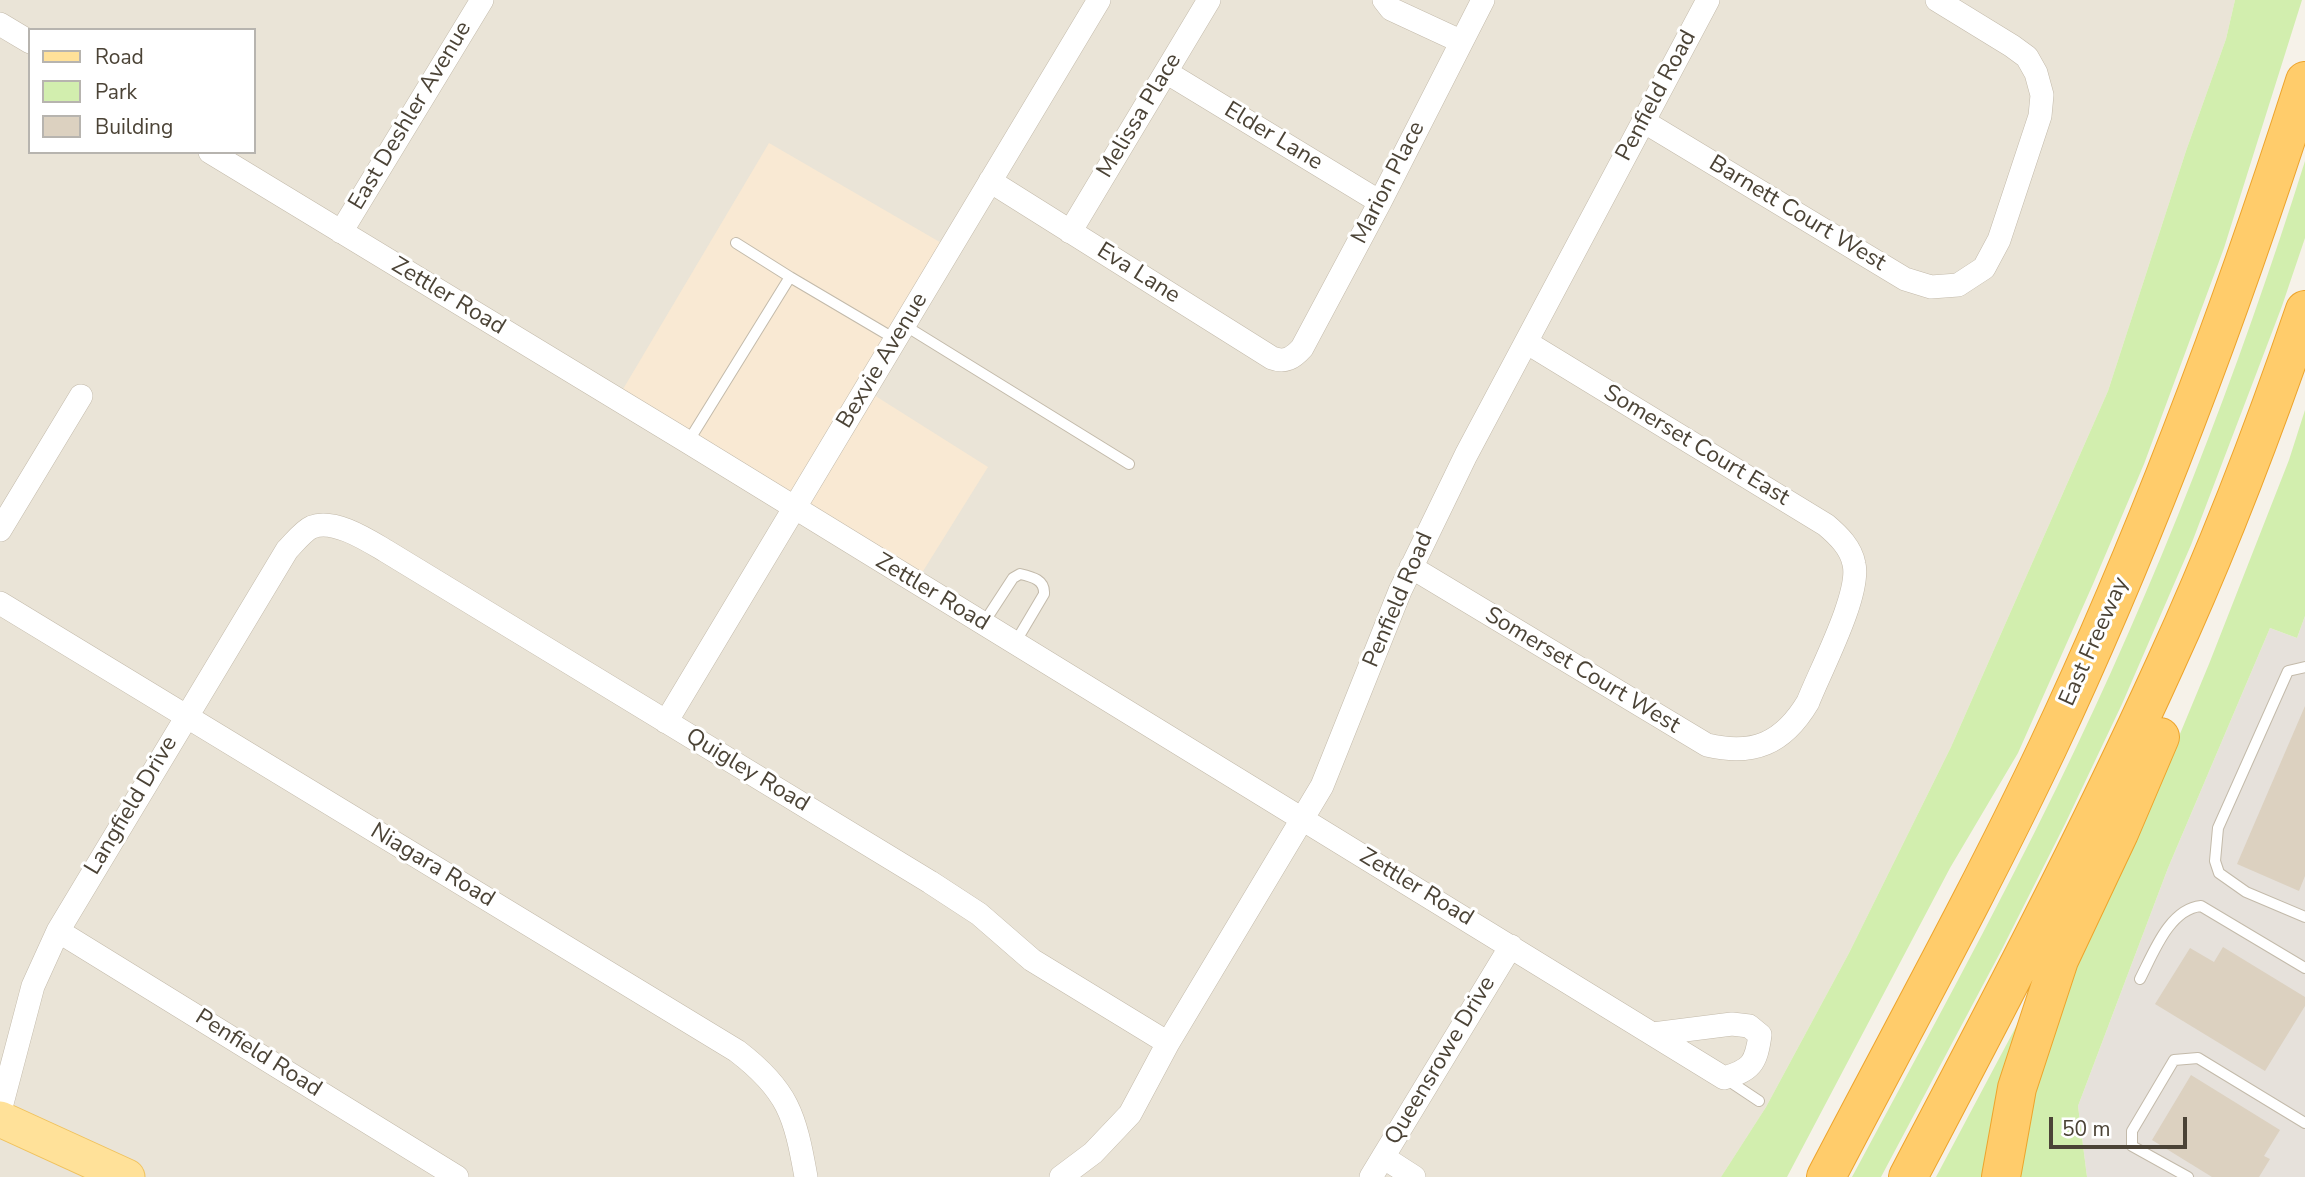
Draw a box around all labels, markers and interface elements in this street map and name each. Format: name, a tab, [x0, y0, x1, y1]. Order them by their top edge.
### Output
street label: East Deshler Avenue	[344, 17, 478, 215]
street label: Penfield Road	[1611, 26, 1703, 166]
legend	[28, 28, 256, 154]
text: Road	[95, 43, 144, 71]
street label: Melissa Place	[1092, 49, 1188, 183]
text: Park	[95, 78, 137, 106]
street label: Elder Lane	[1219, 97, 1327, 177]
text: Building	[95, 113, 173, 141]
street label: Marion Place	[1346, 117, 1432, 249]
street label: Barnett Court West	[1704, 150, 1890, 278]
street label: Eva Lane	[1091, 238, 1185, 310]
street label: Zettler Road	[386, 252, 510, 342]
street label: Bexvie Avenue	[832, 288, 934, 434]
street label: Somerset Court East	[1598, 380, 1794, 512]
street label: Penfield Road	[1358, 528, 1440, 672]
street label: Zettler Road	[870, 548, 994, 638]
street label: East Freeway	[2054, 573, 2136, 711]
street label: Somerset Court West	[1479, 602, 1685, 740]
street label: Quigley Road	[680, 723, 814, 819]
street label: Langfield Drive	[80, 732, 184, 880]
street label: Niagara Road	[365, 818, 499, 914]
street label: Zettler Road	[1354, 843, 1478, 933]
street label: Queensrowe Drive	[1380, 972, 1502, 1150]
street label: Penfield Road	[190, 1004, 326, 1104]
scale bar	[2053, 1104, 2191, 1148]
text: 50 m	[2062, 1115, 2111, 1143]

